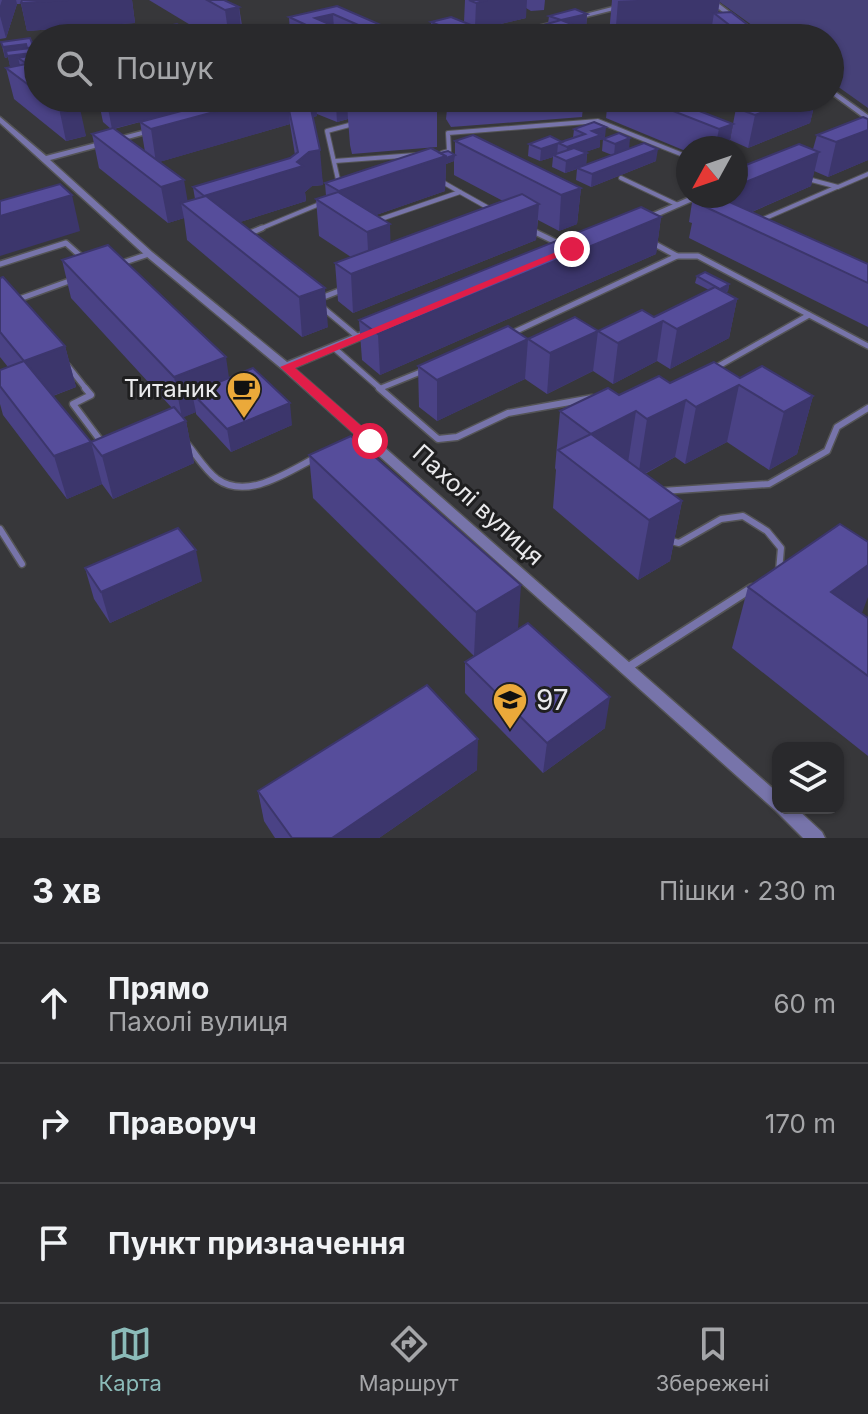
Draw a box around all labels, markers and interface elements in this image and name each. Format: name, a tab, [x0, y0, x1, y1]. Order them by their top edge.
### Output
search box	[24, 24, 844, 112]
icon: search	[52, 46, 96, 90]
text: Пошук	[116, 50, 214, 86]
north arrow	[676, 136, 748, 208]
route end	[554, 231, 590, 267]
cafe icon: Титаник	[225, 370, 263, 420]
place label: Титаник	[124, 374, 218, 403]
route start	[352, 423, 388, 459]
street label: Пахолі вулиця	[407, 438, 550, 571]
school or university icon: 97	[491, 681, 529, 731]
place label: 97	[536, 683, 569, 717]
map controls	[772, 742, 844, 814]
button: layers	[772, 742, 844, 814]
text: 3 хв	[32, 870, 101, 911]
text: Пішки · 230 m	[659, 875, 836, 906]
text: Прямо	[108, 970, 209, 1006]
icon: ahead	[32, 981, 76, 1025]
text: 60 m	[773, 988, 836, 1019]
text: Пахолі вулиця	[108, 1006, 288, 1037]
icon: right	[32, 1101, 76, 1145]
text: Праворуч	[108, 1105, 257, 1141]
text: 170 m	[765, 1108, 836, 1139]
icon: arrive	[32, 1221, 76, 1265]
text: Пункт призначення	[108, 1225, 406, 1261]
tab: Карта	[99, 1322, 162, 1396]
tab: Маршрут	[359, 1322, 459, 1396]
tab: Збережені	[656, 1322, 769, 1396]

